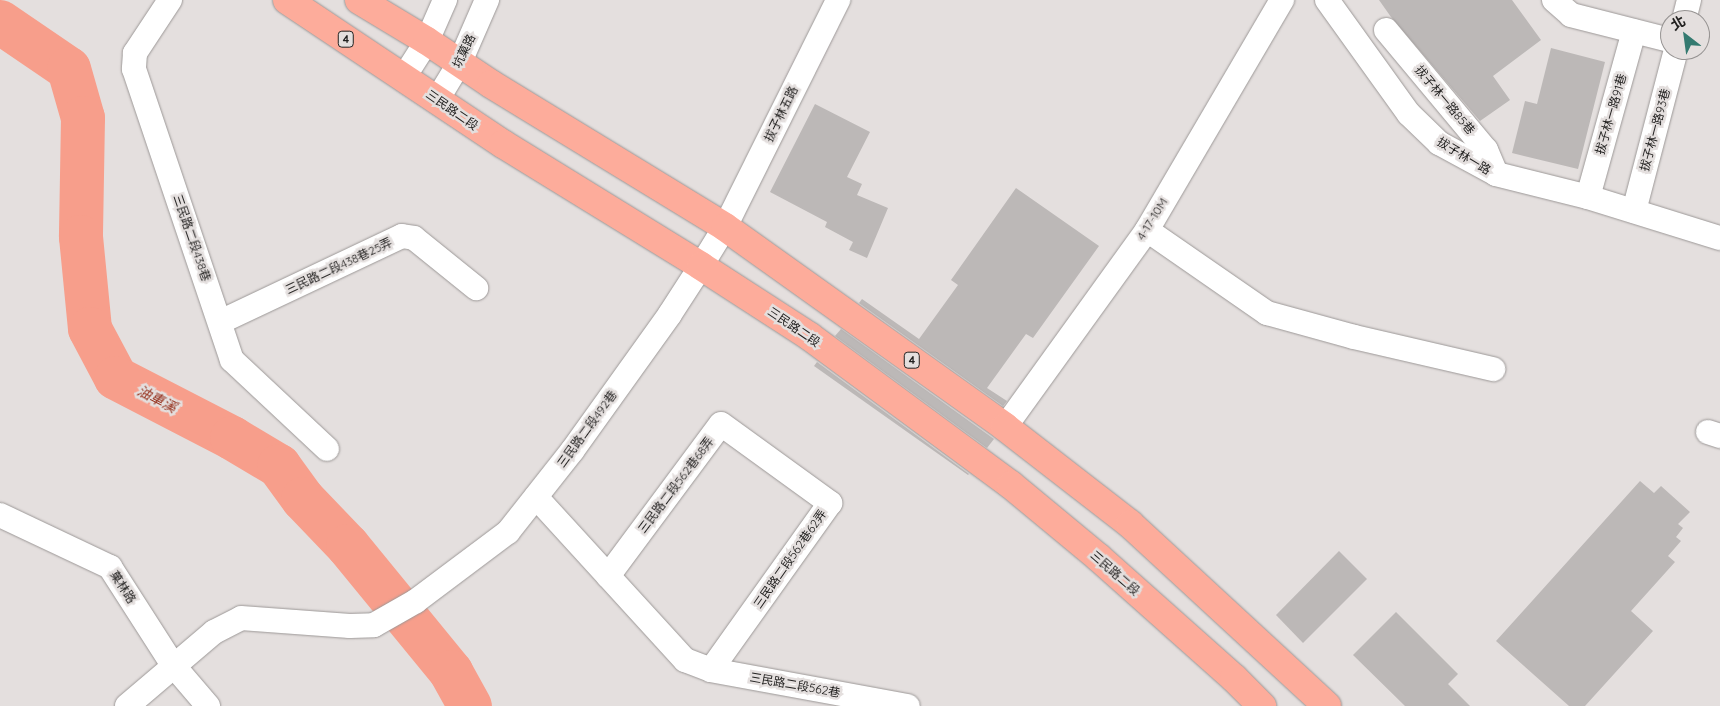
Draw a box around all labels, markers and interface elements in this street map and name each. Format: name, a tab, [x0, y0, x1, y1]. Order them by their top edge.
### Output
north arrow	[1660, 10, 1710, 60]
text: 北	[1667, 12, 1689, 34]
road number: 4	[337, 30, 355, 48]
street label: 坑菓路	[450, 32, 478, 70]
street label: 拔子林一路85巷	[1412, 63, 1478, 137]
street label: 拔子林一路91巷	[1593, 72, 1629, 156]
street label: 拔子林五路	[761, 84, 801, 144]
street label: 三民路二段	[423, 87, 481, 133]
street label: 拔子林一路93巷	[1637, 87, 1673, 173]
street label: 拔子林一路	[1435, 134, 1493, 178]
street label: 三民路二段438巷	[170, 193, 214, 283]
street label: 4-17-10M	[1134, 195, 1170, 243]
street label: 三民路二段438巷25弄	[283, 235, 395, 297]
street label: 三民路二段	[765, 304, 823, 350]
road number: 4	[903, 352, 921, 368]
water label: 油車溪	[134, 382, 180, 416]
street label: 三民路二段492巷	[554, 388, 620, 470]
street label: 三民路二段562巷68弄	[635, 434, 717, 536]
street label: 三民路二段562巷62弄	[751, 507, 829, 611]
street label: 三民路二段	[1088, 548, 1142, 598]
street label: 菓林路	[107, 568, 139, 606]
street label: 三民路二段562巷	[749, 670, 841, 700]

